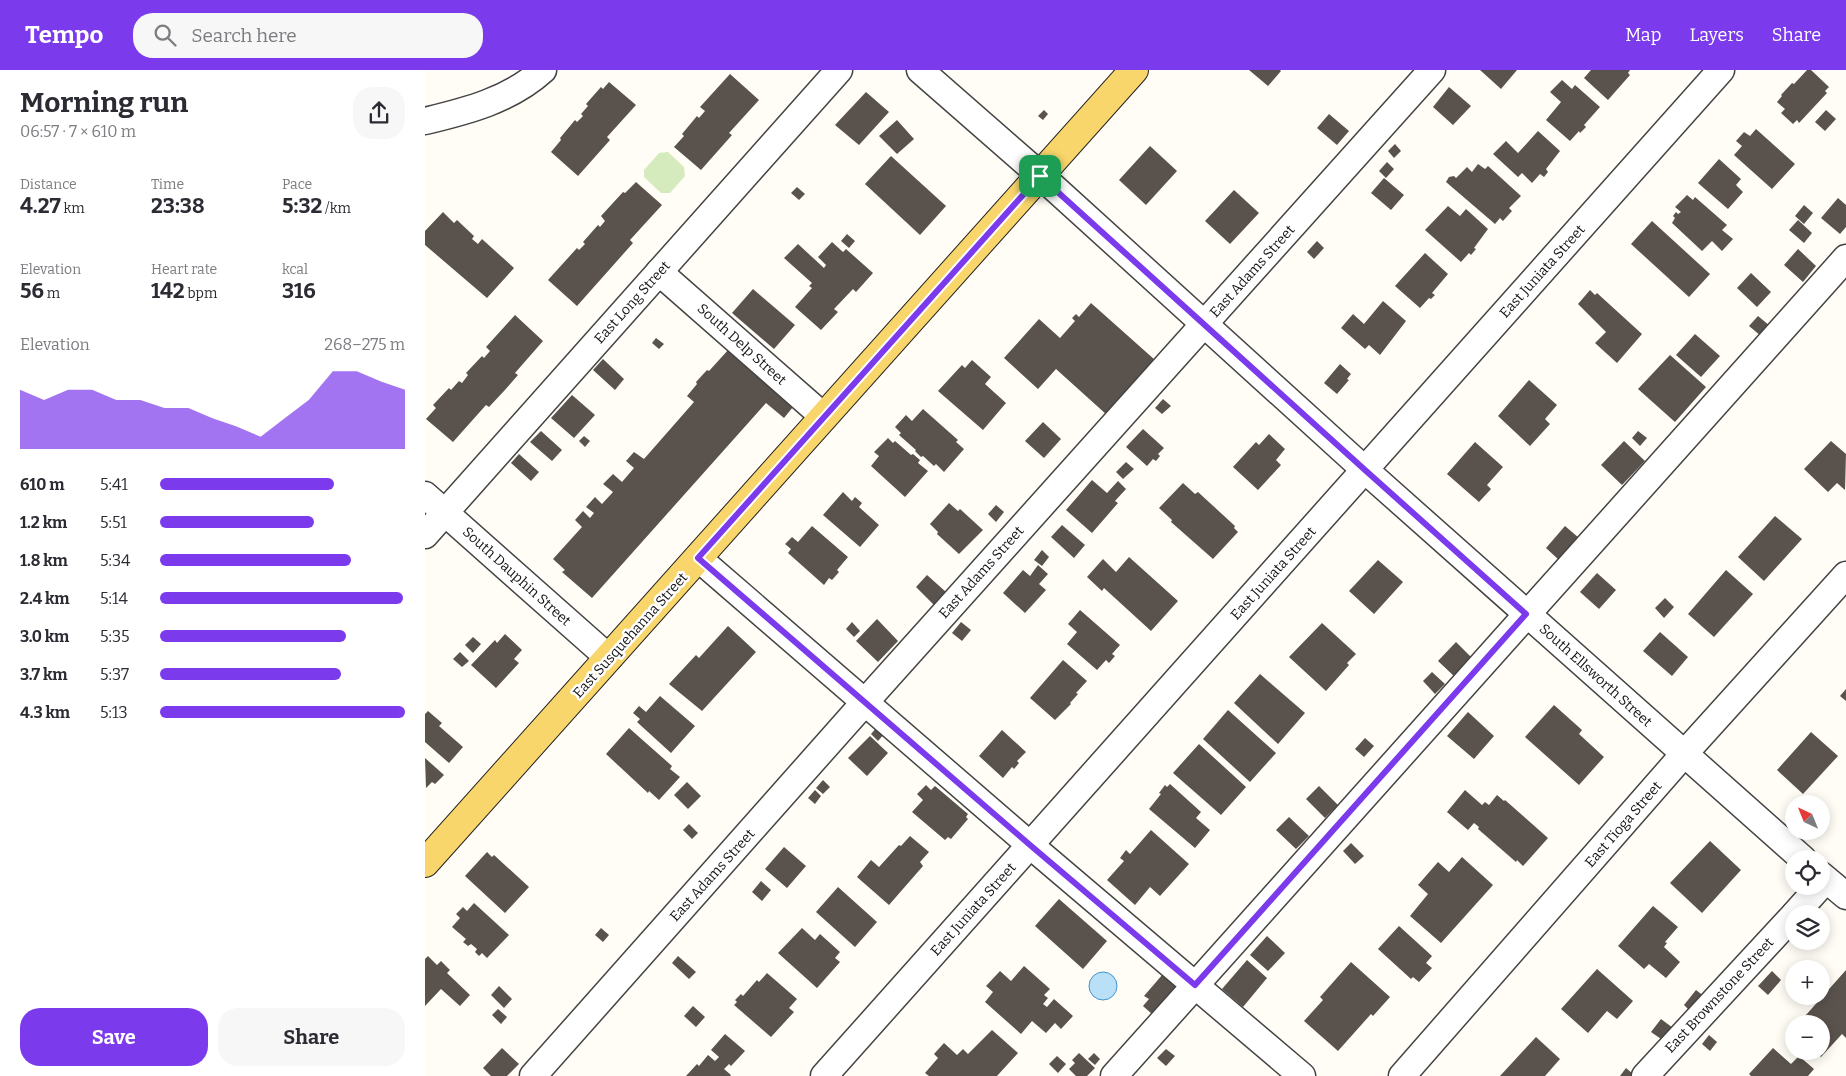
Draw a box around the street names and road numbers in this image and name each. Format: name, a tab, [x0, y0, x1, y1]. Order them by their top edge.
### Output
street label: East Juniata Street	[1496, 221, 1589, 321]
street label: East Adams Street	[1206, 222, 1298, 321]
street label: East Long Street	[591, 258, 674, 347]
street label: South Delp Street	[694, 300, 790, 389]
street label: South Dauphin Street	[459, 523, 574, 629]
street label: East Adams Street	[935, 523, 1027, 622]
street label: East Juniata Street	[1227, 523, 1320, 623]
street label: East Susquehanna Street	[570, 569, 691, 701]
street label: South Ellsworth Street	[1536, 620, 1656, 730]
street label: East Tioga Street	[1581, 778, 1665, 871]
street label: East Adams Street	[666, 826, 758, 925]
street label: East Juniata Street	[927, 859, 1020, 959]
street label: East Brownstone Street	[1661, 934, 1777, 1057]

